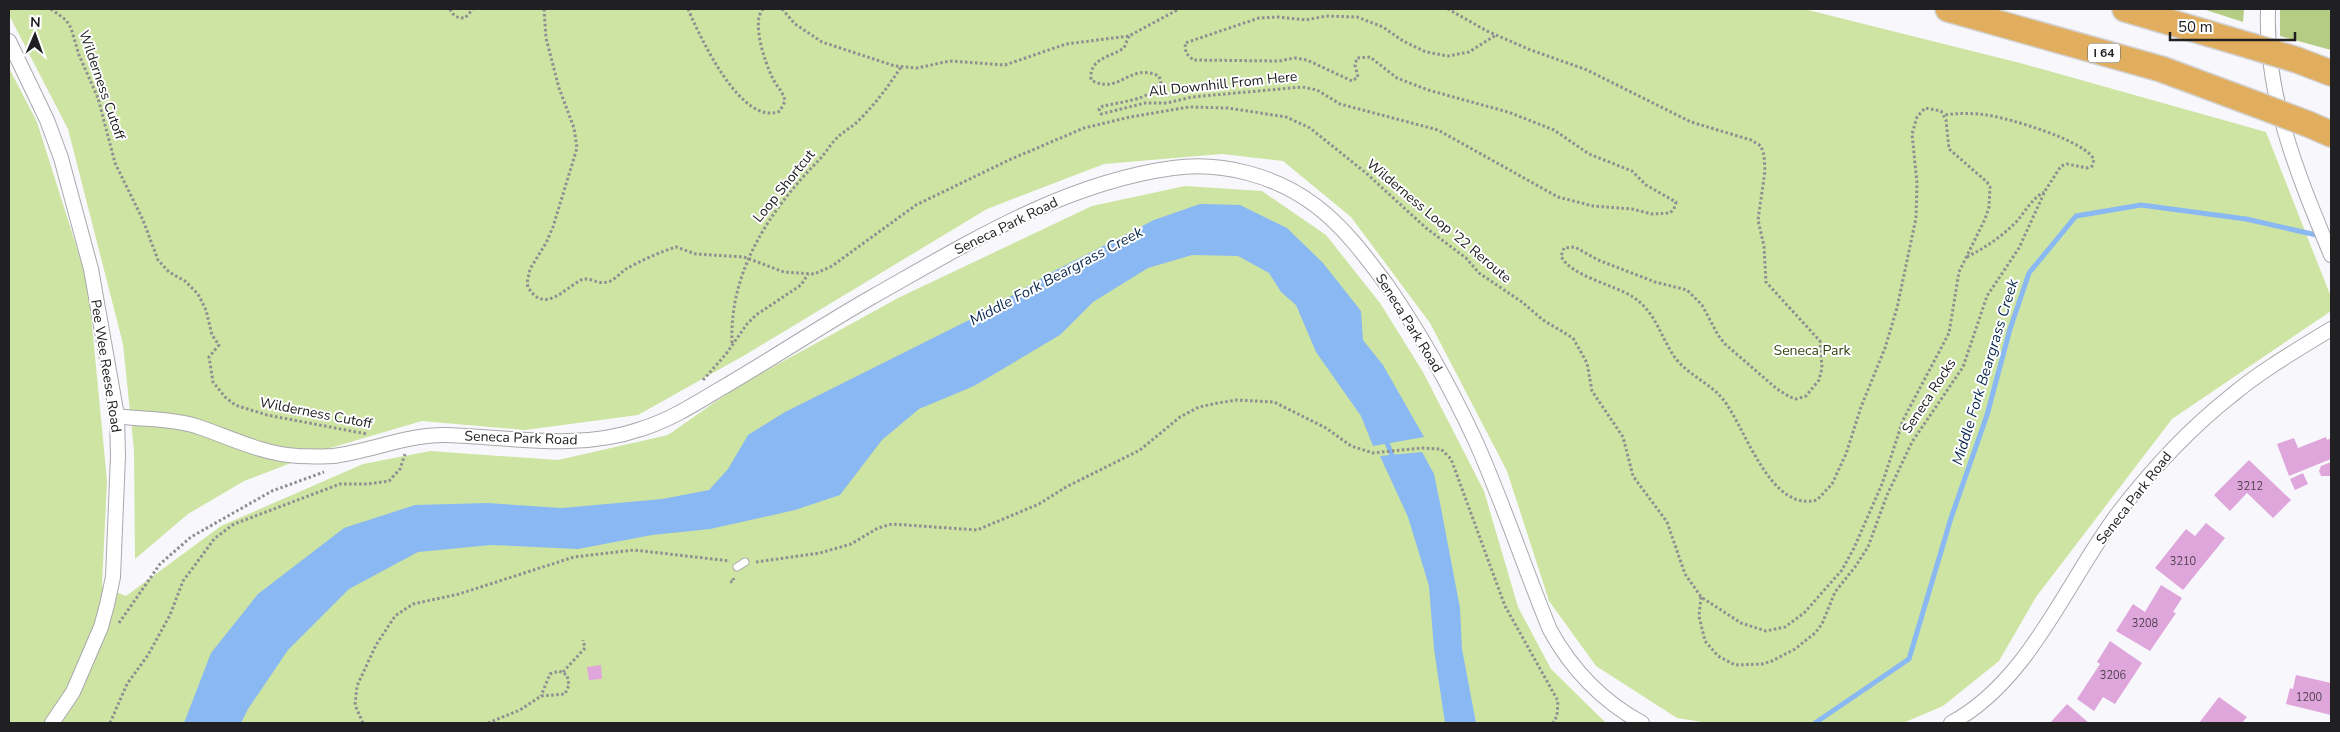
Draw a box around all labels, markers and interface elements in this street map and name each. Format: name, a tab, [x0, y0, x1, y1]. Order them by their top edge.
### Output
north arrow	[10, 10, 60, 60]
scale bar	[2170, 10, 2295, 42]
text: N	[30, 13, 41, 32]
text: 50 m	[2178, 17, 2213, 37]
street label: Wilderness Cutoff	[74, 28, 130, 143]
road number: I 64	[2088, 44, 2120, 62]
street label: All Downhill From Here	[1148, 67, 1298, 101]
street label: Loop Shortcut	[749, 145, 819, 226]
street label: Wilderness Loop '22 Reroute	[1363, 155, 1515, 287]
street label: Seneca Park Road	[951, 193, 1061, 259]
water label: Middle Fork Beargrass Creek	[966, 222, 1147, 330]
street label: Seneca Park Road	[1371, 270, 1447, 376]
water label: Middle Fork Beargrass Creek	[1947, 276, 2023, 467]
street label: Pee Wee Reese Road	[86, 298, 126, 434]
park label: Seneca Park	[1774, 341, 1851, 360]
street label: Seneca Rocks	[1898, 355, 1961, 437]
street label: Wilderness Cutoff	[258, 393, 374, 433]
street label: Seneca Park Road	[464, 427, 578, 449]
street label: Seneca Park Road	[2092, 448, 2176, 548]
house number: 3212	[2237, 479, 2263, 494]
house number: 3210	[2170, 554, 2197, 569]
house number: 3208	[2132, 616, 2159, 631]
house number: 3206	[2100, 668, 2127, 683]
house number: 1200	[2296, 690, 2323, 705]

